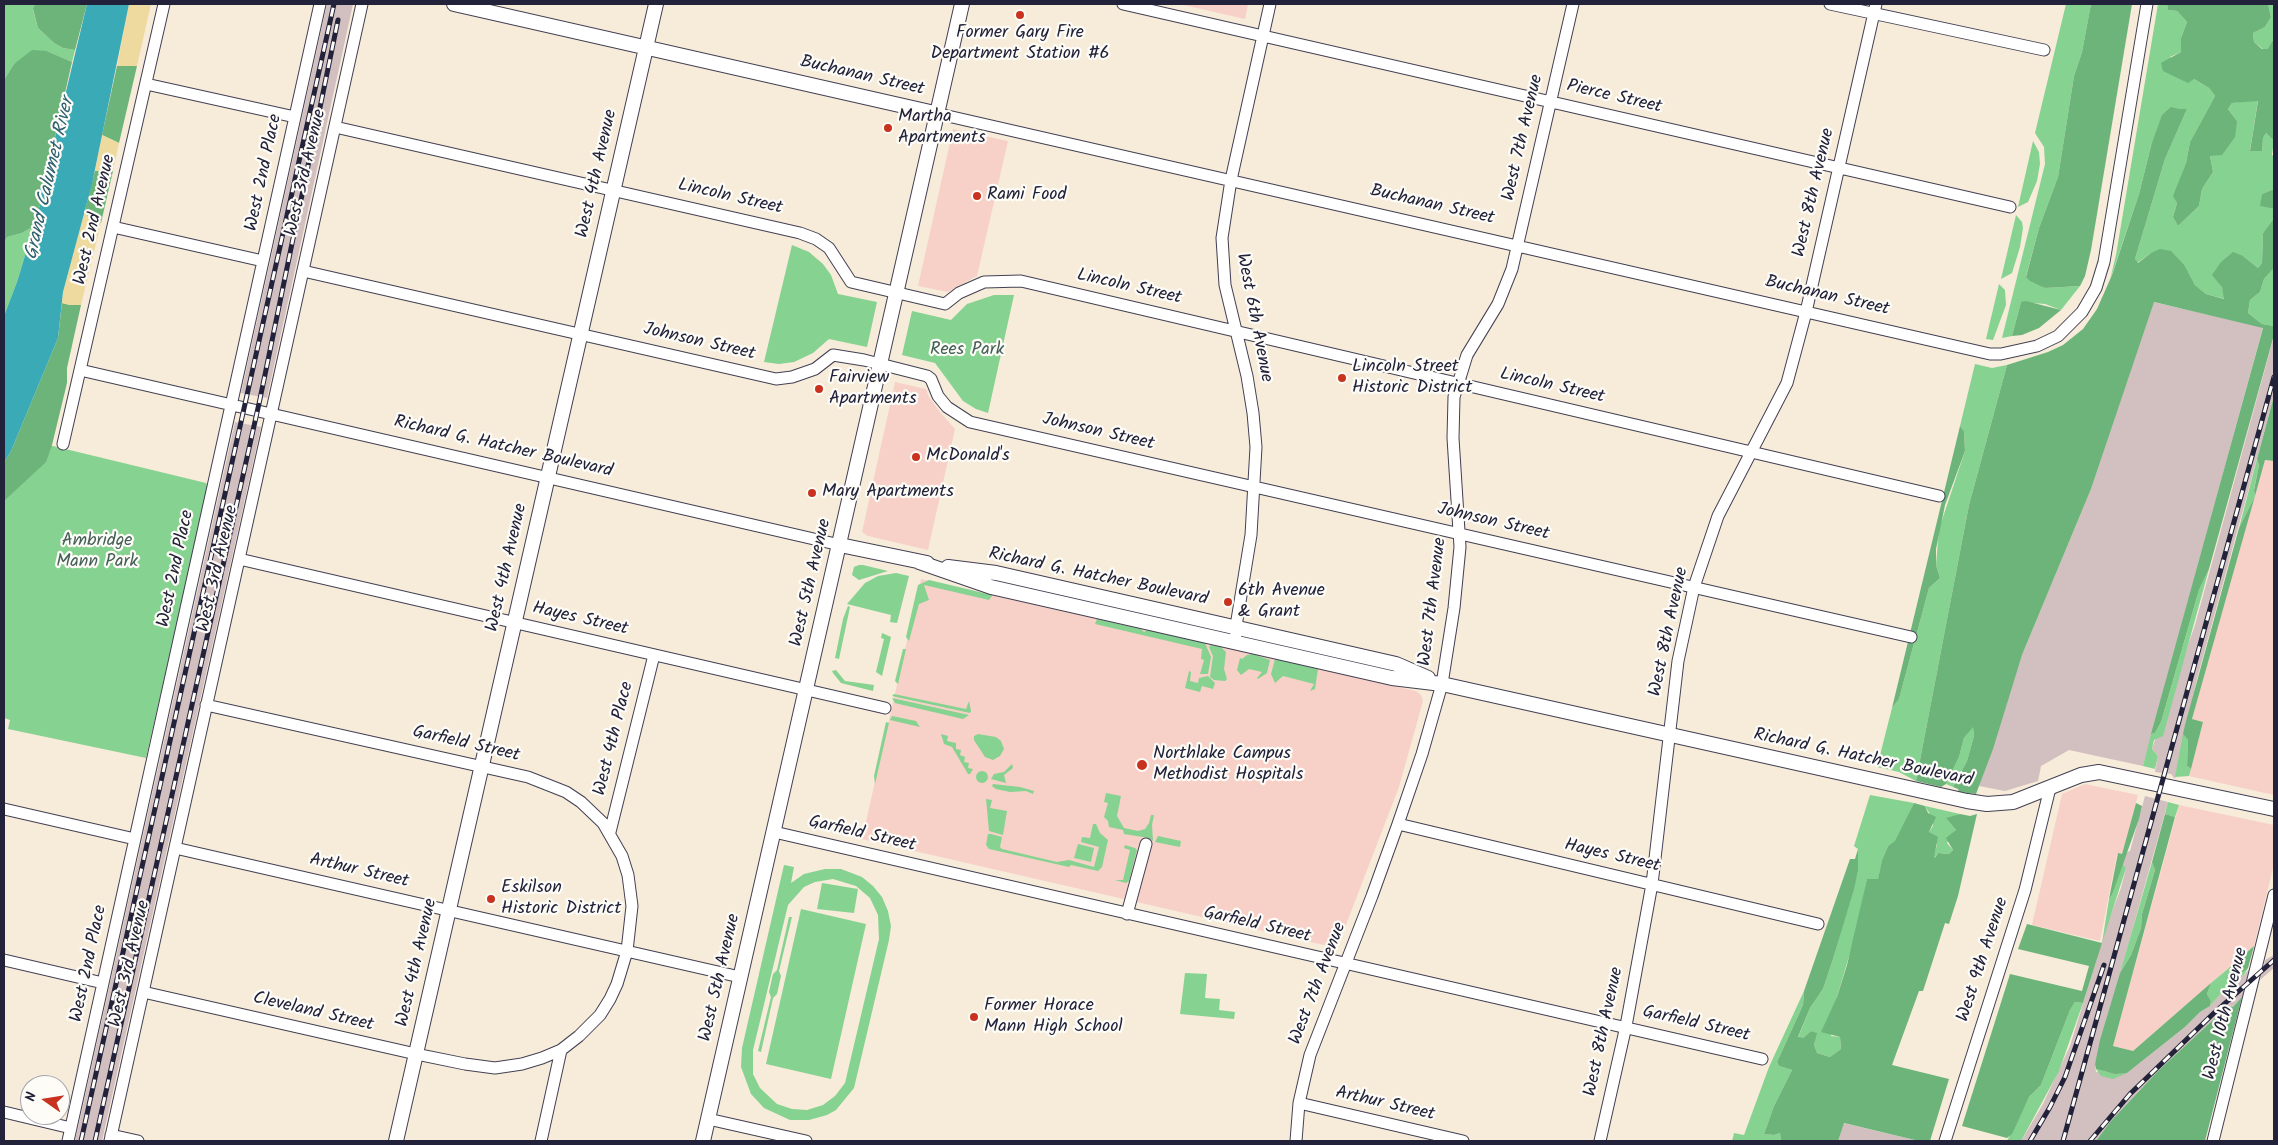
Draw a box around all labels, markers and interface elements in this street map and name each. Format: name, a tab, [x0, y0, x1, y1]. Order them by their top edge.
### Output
marker: Former Gary Fire Department Station #6	[1014, 9, 1026, 21]
place label: Former Gary Fire Department Station #6	[931, 23, 1109, 66]
street label: Buchanan Street	[798, 52, 926, 102]
street label: West 7th Avenue	[1499, 73, 1549, 203]
street label: Pierce Street	[1564, 77, 1664, 119]
water label: Grand Calumet River	[21, 96, 81, 262]
place label: Martha Apartments	[898, 107, 986, 150]
street label: West 3rd Avenue	[282, 108, 332, 238]
street label: West 4th Avenue	[573, 108, 623, 240]
street label: West 2nd Place	[242, 113, 288, 233]
marker: Martha Apartments	[882, 122, 894, 134]
street label: West 8th Avenue	[1790, 126, 1840, 260]
street label: West 2nd Avenue	[70, 153, 122, 287]
street label: Lincoln Street	[676, 175, 784, 221]
street label: Buchanan Street	[1368, 181, 1496, 231]
place label: Rami Food	[987, 185, 1066, 207]
marker: Rami Food	[971, 190, 983, 202]
street label: West 6th Avenue	[1230, 252, 1276, 384]
street label: Lincoln Street	[1075, 265, 1183, 311]
street label: Buchanan Street	[1763, 272, 1891, 322]
street label: Johnson Street	[641, 320, 757, 366]
park label: Rees Park	[930, 340, 1004, 362]
place label: Lincoln Street Historic District	[1352, 357, 1472, 399]
street label: Lincoln Street	[1498, 364, 1606, 410]
place label: Fairview Apartments	[829, 368, 917, 410]
marker: Lincoln Street Historic District	[1336, 372, 1348, 384]
marker: Fairview Apartments	[813, 383, 825, 395]
street label: Johnson Street	[1040, 410, 1156, 456]
street label: Richard G. Hatcher Boulevard	[392, 412, 614, 484]
place label: McDonald's	[926, 446, 1010, 468]
marker: McDonald's	[910, 451, 922, 463]
place label: Mary Apartments	[822, 482, 954, 504]
marker: Mary Apartments	[806, 487, 818, 499]
street label: Johnson Street	[1435, 500, 1551, 546]
street label: West 4th Avenue	[483, 502, 533, 634]
street label: West 3rd Avenue	[194, 504, 244, 634]
street label: West 2nd Place	[154, 509, 200, 629]
street label: West 5th Avenue	[787, 517, 837, 649]
park label: Ambridge Mann Park	[56, 531, 138, 574]
street label: West 7th Avenue	[1415, 537, 1453, 667]
street label: Richard G. Hatcher Boulevard	[986, 544, 1210, 612]
street label: West 8th Avenue	[1646, 565, 1694, 699]
place label: 6th Avenue & Grant	[1238, 581, 1325, 624]
marker: 6th Avenue & Grant	[1222, 596, 1234, 608]
street label: Hayes Street	[530, 599, 630, 641]
street label: West 4th Place	[590, 680, 640, 798]
street label: Garfield Street	[410, 722, 522, 768]
street label: Richard G. Hatcher Boulevard	[1751, 725, 1975, 793]
place label: Northlake Campus Methodist Hospitals	[1153, 744, 1303, 786]
marker: Northlake Campus Methodist Hospitals	[1135, 758, 1149, 772]
street label: Garfield Street	[806, 812, 918, 858]
street label: Hayes Street	[1562, 836, 1662, 878]
street label: Arthur Street	[307, 850, 411, 894]
place label: Eskilson Historic District	[501, 878, 621, 921]
marker: Eskilson Historic District	[485, 893, 497, 905]
street label: West 9th Avenue	[1954, 895, 2014, 1025]
street label: West 4th Avenue	[393, 897, 443, 1029]
street label: West 3rd Avenue	[106, 899, 156, 1029]
street label: Garfield Street	[1201, 903, 1313, 949]
street label: West 2nd Place	[67, 904, 113, 1024]
street label: West 5th Avenue	[696, 912, 746, 1044]
street label: West 7th Avenue	[1286, 920, 1352, 1048]
street label: West 10th Avenue	[2200, 946, 2254, 1082]
street label: West 8th Avenue	[1581, 965, 1629, 1099]
street label: Cleveland Street	[251, 989, 375, 1037]
place label: Former Horace Mann High School	[984, 996, 1123, 1038]
street label: Garfield Street	[1640, 1002, 1752, 1048]
marker: Former Horace Mann High School	[968, 1011, 980, 1023]
north arrow	[20, 1075, 70, 1125]
street label: Arthur Street	[1333, 1083, 1437, 1127]
text: N	[20, 1090, 43, 1104]

